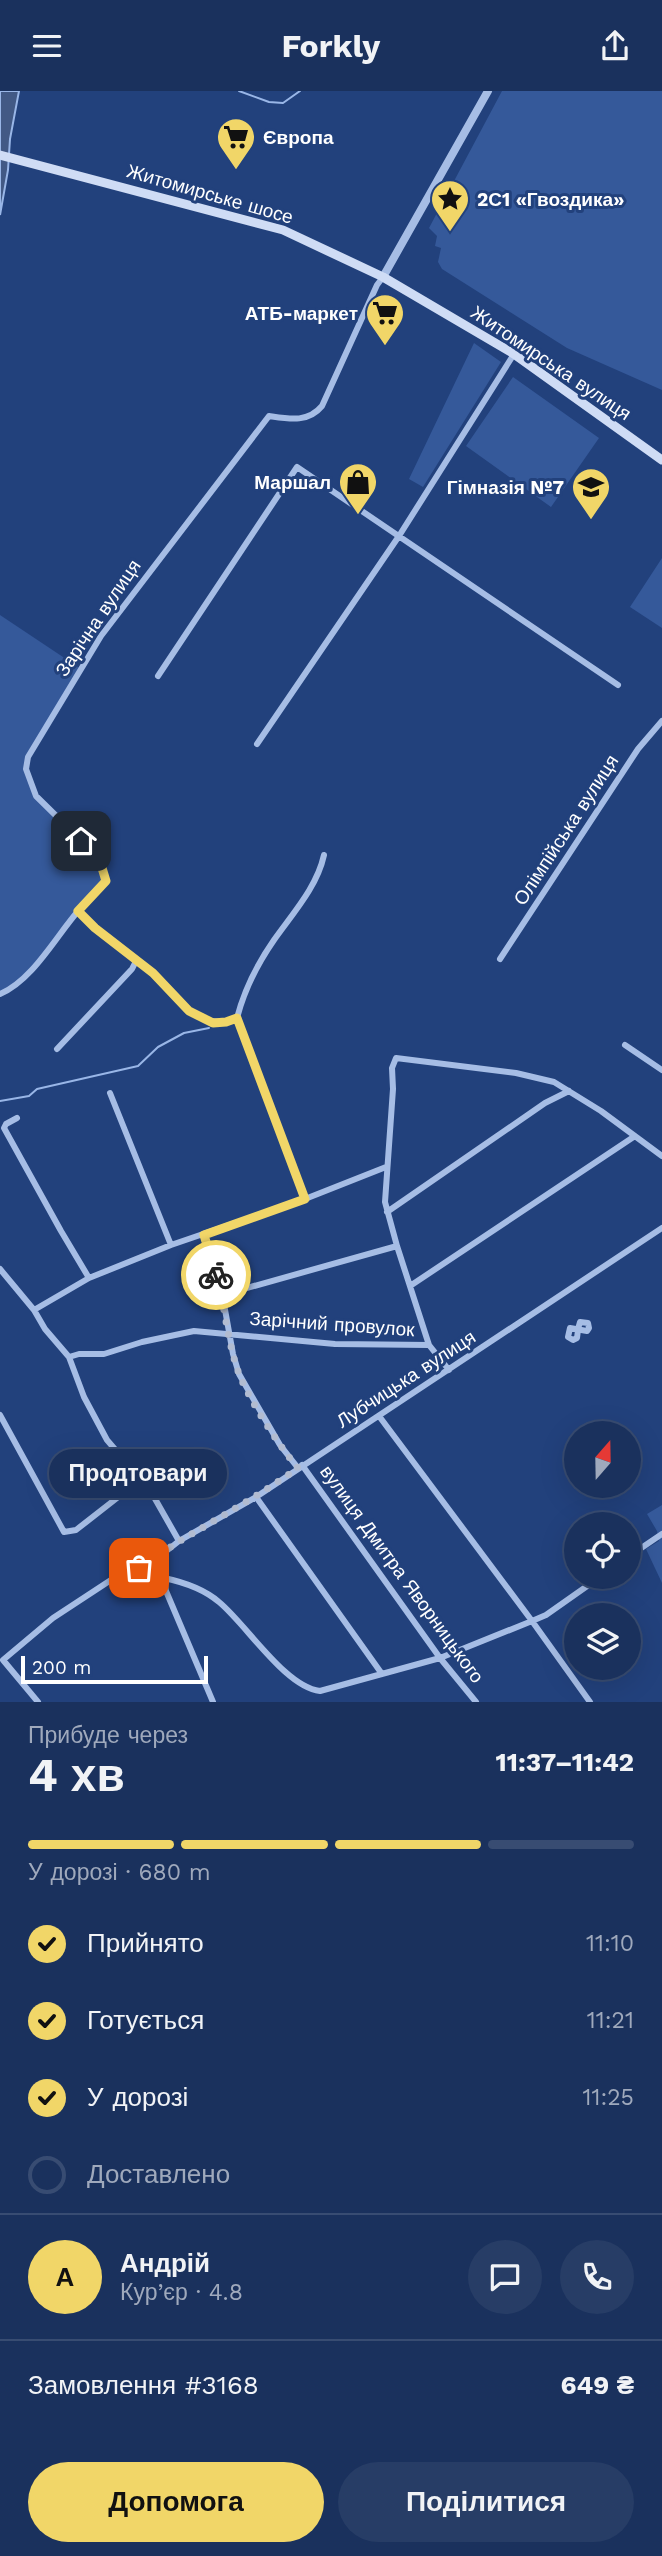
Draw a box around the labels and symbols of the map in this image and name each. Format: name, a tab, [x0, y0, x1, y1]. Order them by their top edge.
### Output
supermarket icon: Європа	[215, 116, 257, 171]
place label: Європа	[263, 126, 334, 149]
street label: Житомирське шосе	[124, 159, 296, 229]
place icon: 2С1 «Гвоздика»	[429, 178, 471, 233]
place label: 2С1 «Гвоздика»	[477, 188, 624, 211]
supermarket icon: АТБ-маркет	[364, 292, 406, 347]
street label: Житомирська вулиця	[467, 301, 635, 425]
place label: АТБ-маркет	[245, 302, 358, 325]
shop icon: Маршал	[337, 461, 379, 516]
school or university icon: Гімназія №7	[570, 466, 612, 521]
place label: Маршал	[254, 471, 331, 494]
place label: Гімназія №7	[447, 476, 564, 499]
street label: Зарічна вулиця	[50, 555, 146, 681]
street label: Олімпійська вулиця	[509, 750, 623, 910]
pin	[51, 811, 111, 871]
courier	[181, 1240, 251, 1310]
street label: Зарічний провулок	[249, 1307, 416, 1341]
street label: Лубчицька вулиця	[332, 1325, 480, 1433]
north arrow	[564, 1421, 640, 1498]
callout: Продтовари	[50, 1449, 228, 1498]
street label: вулиця Дмитра Яворницького	[315, 1461, 489, 1687]
pin	[109, 1538, 169, 1598]
scale bar	[21, 1653, 208, 1685]

